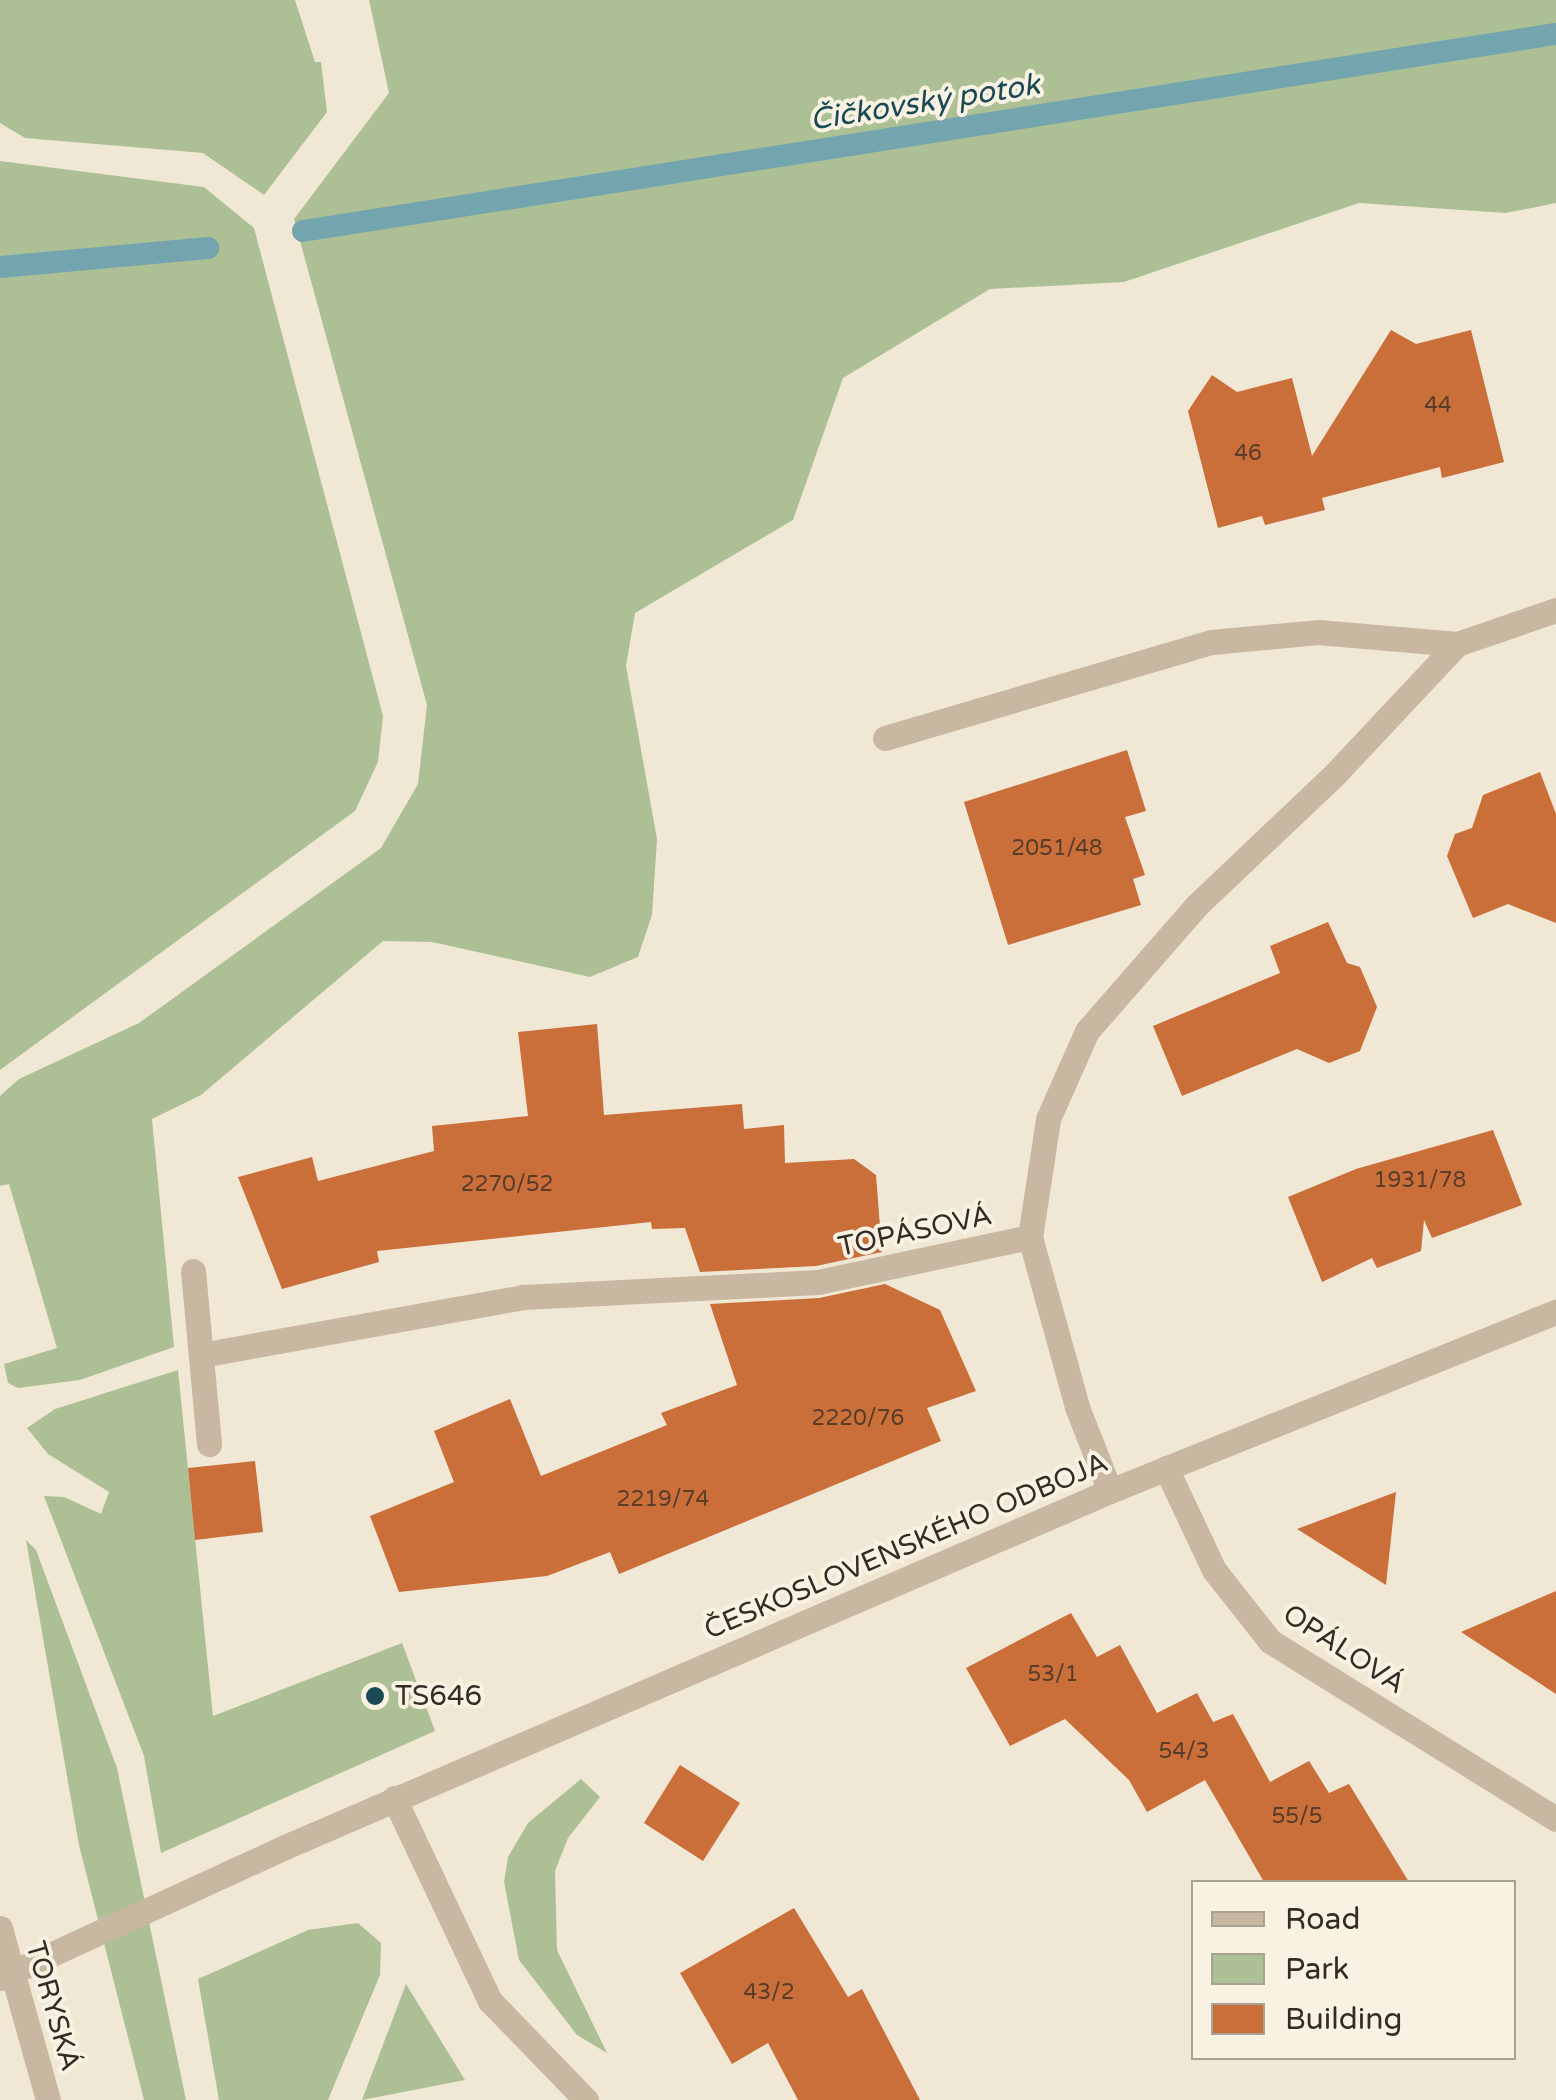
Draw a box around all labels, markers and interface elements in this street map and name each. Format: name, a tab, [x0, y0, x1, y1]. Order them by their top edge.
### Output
water label: Čičkovský potok	[808, 67, 1042, 139]
house number: 44	[1424, 393, 1452, 419]
house number: 46	[1234, 441, 1262, 467]
house number: 2051/48	[1011, 836, 1103, 862]
house number: 1931/78	[1374, 1168, 1466, 1194]
house number: 2270/52	[461, 1172, 553, 1198]
street label: TOPÁSOVÁ	[835, 1198, 995, 1264]
house number: 2220/76	[812, 1406, 904, 1432]
street label: ČESKOSLOVENSKÉHO ODBOJA	[699, 1446, 1113, 1646]
house number: 2219/74	[617, 1487, 709, 1513]
street label: OPÁLOVÁ	[1277, 1597, 1411, 1701]
house number: 53/1	[1027, 1662, 1079, 1688]
place label: TS646	[395, 1679, 482, 1713]
marker: TS646	[364, 1685, 386, 1707]
house number: 54/3	[1158, 1739, 1210, 1765]
house number: 55/5	[1271, 1804, 1323, 1830]
legend	[1191, 1880, 1516, 2060]
text: Road	[1285, 1901, 1360, 1938]
street label: TORYSKÁ	[19, 1937, 87, 2075]
text: Park	[1285, 1951, 1349, 1988]
house number: 43/2	[743, 1980, 795, 2006]
text: Building	[1285, 2001, 1402, 2038]

